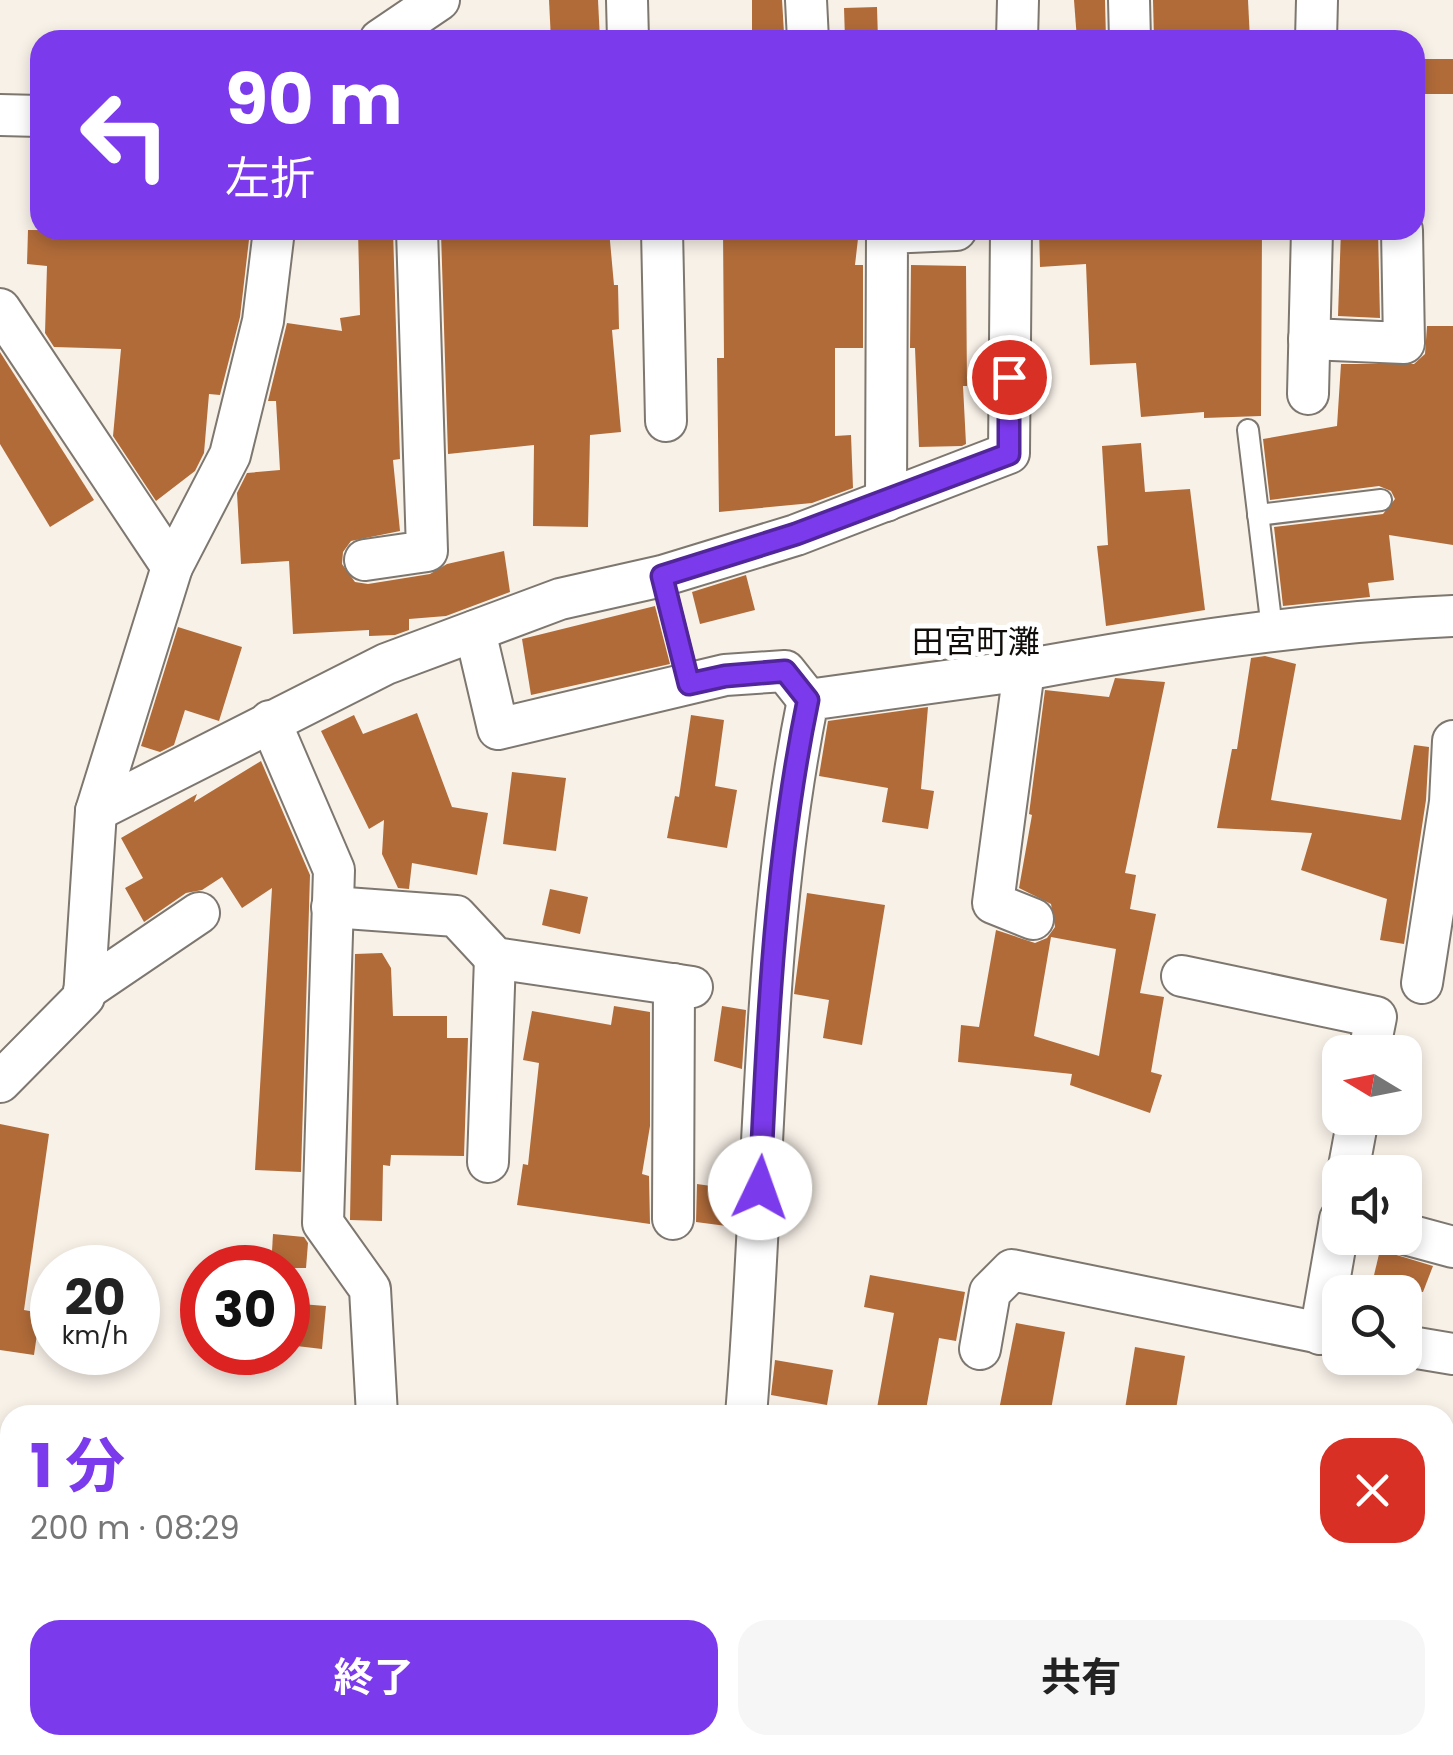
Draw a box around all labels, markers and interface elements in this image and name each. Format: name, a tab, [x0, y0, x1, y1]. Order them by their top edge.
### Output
text: 90 m	[225, 50, 403, 149]
icon: left	[60, 70, 190, 200]
text: 左折	[225, 147, 315, 210]
pin	[967, 335, 1052, 420]
icon: arrive	[982, 350, 1037, 405]
district label: 田宮町灘	[912, 619, 1040, 664]
north arrow	[1322, 1035, 1422, 1135]
map controls	[1322, 1035, 1422, 1375]
position arrow	[708, 1136, 812, 1240]
button: sound	[1322, 1155, 1422, 1255]
speed limit sign: 30	[180, 1245, 310, 1375]
text: 20	[64, 1262, 126, 1333]
button: search	[1322, 1275, 1422, 1375]
text: km/h	[62, 1318, 128, 1353]
text: 1 分	[30, 1424, 125, 1508]
button: close	[1320, 1438, 1425, 1543]
text: 200 m · 08:29	[30, 1505, 240, 1550]
button: 終了	[30, 1620, 718, 1735]
button: 共有	[738, 1620, 1425, 1735]

